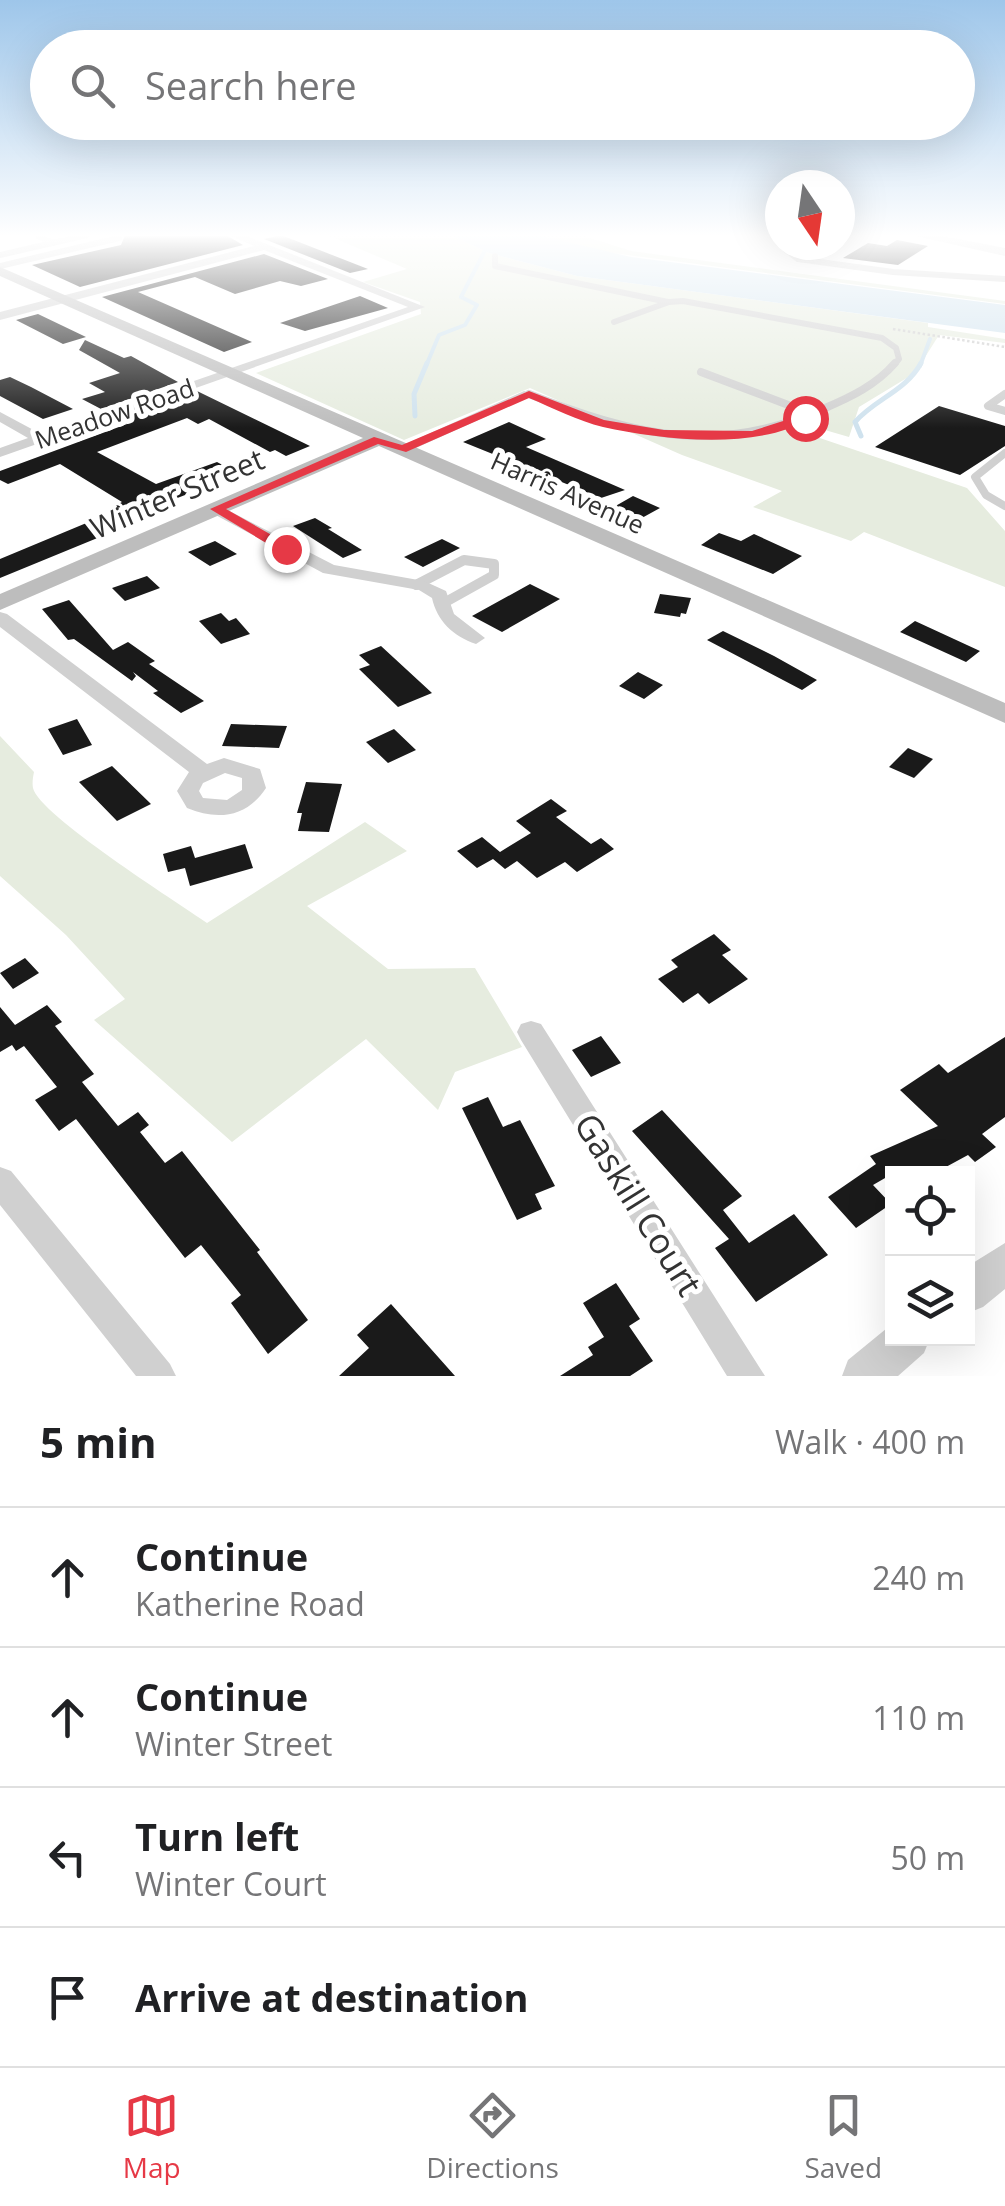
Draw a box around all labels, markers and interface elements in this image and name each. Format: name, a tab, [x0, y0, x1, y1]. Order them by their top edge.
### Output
search box	[30, 30, 975, 140]
icon: search	[65, 58, 120, 113]
text: Search here	[145, 59, 357, 111]
north arrow	[765, 170, 855, 260]
street label: Meadow Road	[30, 370, 198, 456]
route start	[783, 396, 829, 442]
street label: Winter Street	[84, 438, 270, 548]
street label: Harris Avenue	[486, 443, 650, 541]
route end	[264, 527, 310, 573]
street label: Gaskill Court	[564, 1104, 714, 1304]
map controls	[885, 1166, 975, 1346]
button: locate	[885, 1166, 975, 1256]
button: layers	[885, 1256, 975, 1346]
text: 5 min	[40, 1413, 157, 1470]
text: Walk · 400 m	[775, 1420, 965, 1463]
text: Continue	[135, 1530, 308, 1582]
icon: ahead	[40, 1550, 95, 1605]
text: 240 m	[872, 1556, 965, 1599]
text: Katherine Road	[135, 1582, 365, 1625]
text: Continue	[135, 1670, 308, 1722]
icon: ahead	[40, 1690, 95, 1745]
text: 110 m	[872, 1696, 965, 1739]
text: Winter Street	[135, 1722, 332, 1765]
text: Turn left	[135, 1810, 299, 1862]
icon: left	[40, 1830, 95, 1885]
text: 50 m	[890, 1836, 965, 1879]
text: Winter Court	[135, 1862, 327, 1905]
icon: arrive	[40, 1970, 95, 2025]
text: Arrive at destination	[135, 1971, 529, 2023]
tab: Map	[123, 2088, 181, 2186]
tab: Directions	[426, 2088, 559, 2186]
tab: Saved	[804, 2088, 882, 2186]

